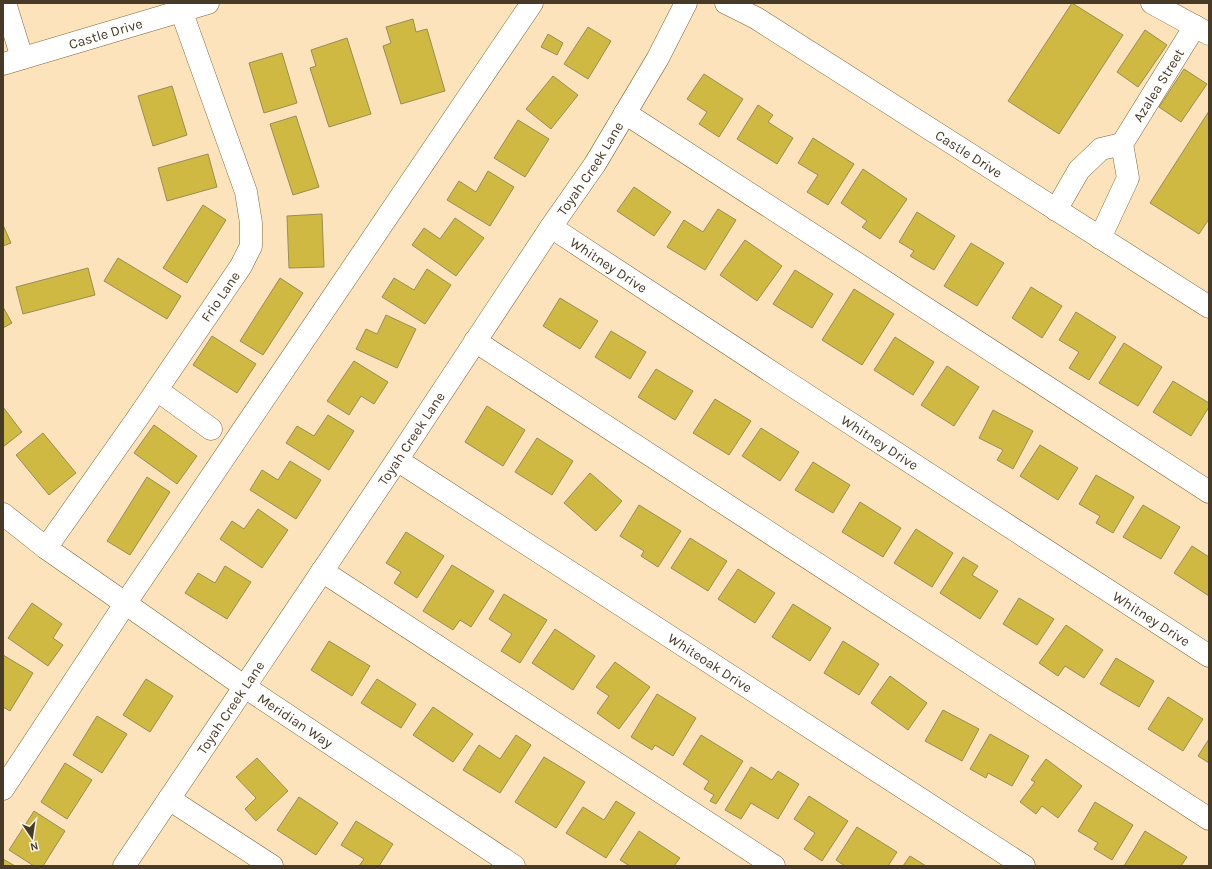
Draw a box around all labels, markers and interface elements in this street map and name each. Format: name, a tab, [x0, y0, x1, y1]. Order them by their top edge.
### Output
street label: Castle Drive	[67, 14, 144, 52]
street label: Azalea Street	[1129, 45, 1188, 125]
street label: Toyah Creek Lane	[553, 118, 627, 219]
street label: Castle Drive	[932, 126, 1006, 181]
street label: Whitney Drive	[567, 233, 650, 296]
street label: Frio Lane	[197, 268, 243, 325]
street label: Toyah Creek Lane	[374, 388, 448, 489]
street label: Whitney Drive	[838, 411, 922, 474]
street label: Whitney Drive	[1110, 587, 1193, 650]
street label: Whiteoak Drive	[665, 629, 755, 696]
street label: Toyah Creek Lane	[193, 658, 268, 757]
street label: Meridian Way	[255, 689, 336, 752]
north arrow	[12, 817, 52, 857]
text: N	[29, 839, 39, 853]

